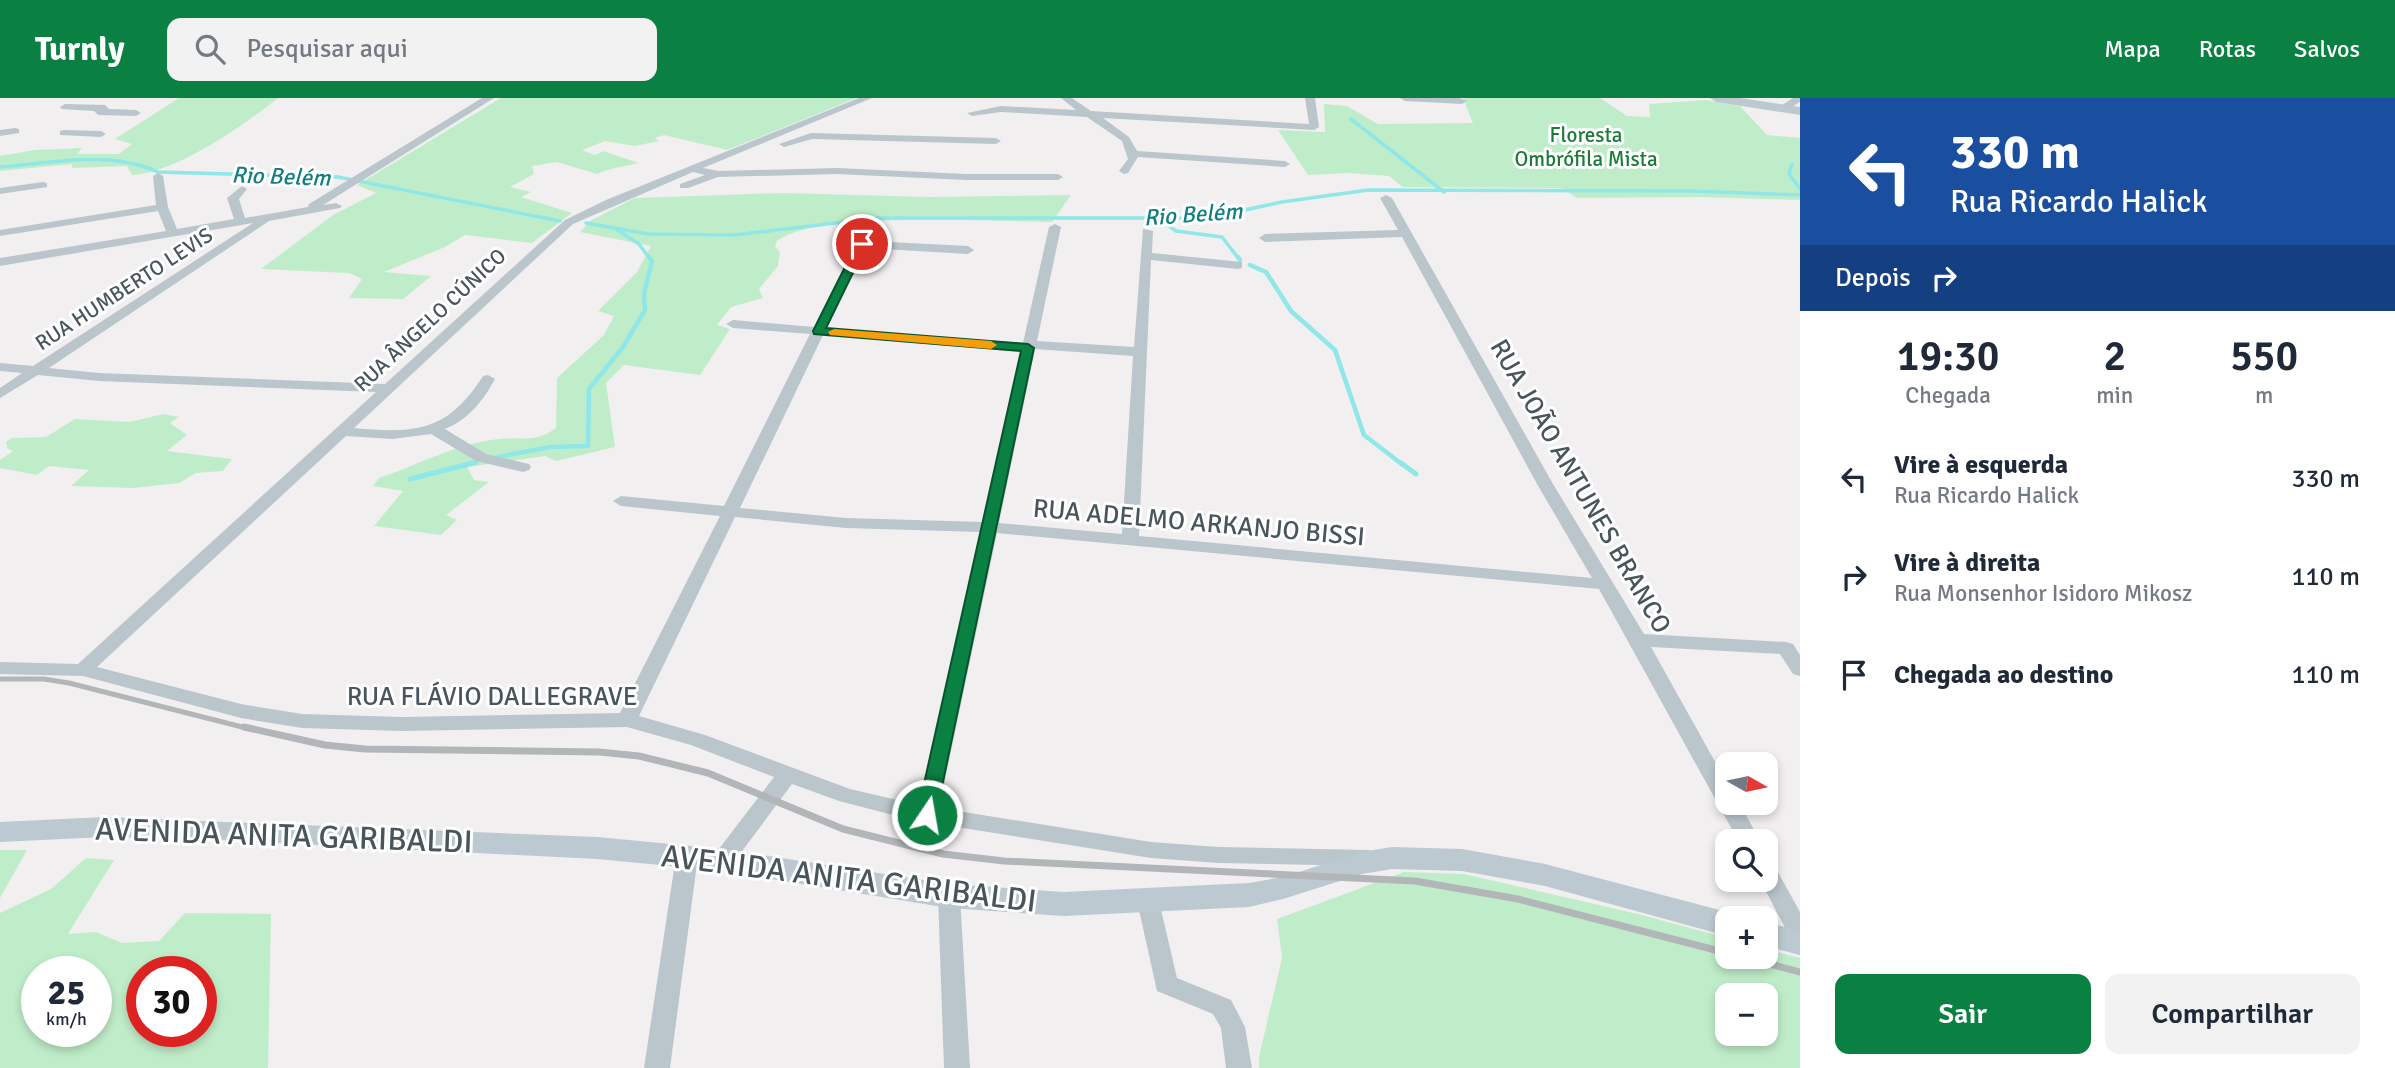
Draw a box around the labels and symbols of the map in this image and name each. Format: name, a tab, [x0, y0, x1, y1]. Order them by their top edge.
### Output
park label: Floresta Ombrófila Mista	[1514, 122, 1658, 172]
water label: Rio Belém	[231, 160, 332, 193]
water label: Rio Belém	[1143, 197, 1244, 232]
pin	[832, 214, 892, 274]
street label: RUA HUMBERTO LEVIS	[30, 222, 218, 356]
street label: RUA ÂNGELO CÚNICO	[349, 243, 511, 397]
street label: RUA JOÃO ANTUNES BRANCO	[1483, 334, 1678, 639]
street label: RUA ADELMO ARKANJO BISSI	[1032, 493, 1366, 553]
street label: RUA FLÁVIO DALLEGRAVE	[347, 681, 637, 713]
north arrow	[1715, 752, 1778, 816]
position arrow	[890, 778, 964, 852]
street label: AVENIDA ANITA GARIBALDI	[95, 809, 473, 862]
street label: AVENIDA ANITA GARIBALDI	[659, 836, 1039, 921]
speed limit sign: 30	[126, 956, 217, 1047]

